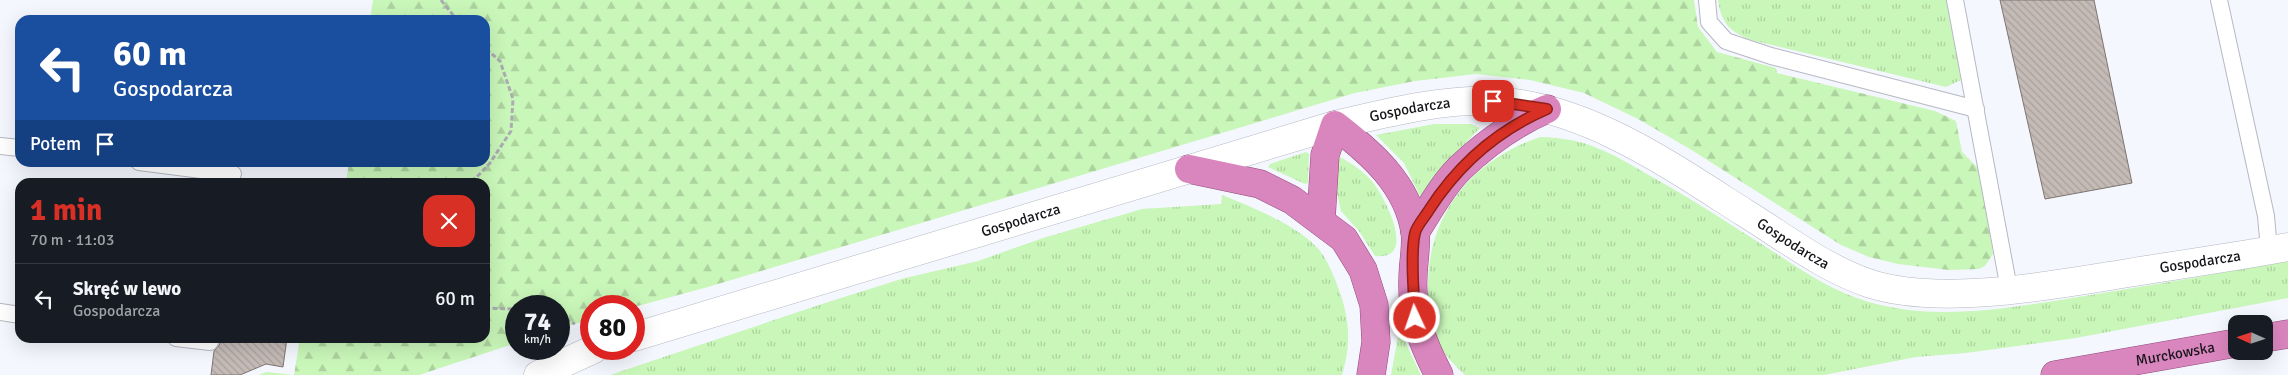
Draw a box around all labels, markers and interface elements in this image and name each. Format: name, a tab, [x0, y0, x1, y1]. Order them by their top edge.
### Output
text: 60 m	[113, 32, 187, 75]
icon: left	[30, 35, 95, 100]
text: Gospodarcza	[113, 75, 233, 102]
pin	[1472, 80, 1514, 122]
icon: arrive	[1479, 87, 1507, 115]
street label: Gospodarcza	[1368, 94, 1451, 126]
icon: arrive	[91, 130, 119, 158]
text: Potem	[30, 132, 81, 156]
text: 1 min	[30, 192, 102, 229]
button: close	[423, 195, 475, 247]
street label: Gospodarcza	[979, 200, 1063, 241]
street label: Gospodarcza	[1754, 214, 1833, 273]
text: 70 m · 11:03	[30, 230, 114, 250]
street label: Gospodarcza	[2158, 246, 2242, 277]
text: Skręć w lewo	[73, 277, 181, 301]
icon: left	[30, 285, 58, 313]
text: 60 m	[435, 287, 475, 311]
position arrow	[1388, 291, 1440, 343]
speed limit sign: 80	[580, 295, 645, 360]
text: Gospodarcza	[73, 301, 160, 321]
text: 74	[524, 306, 551, 337]
north arrow	[2228, 315, 2272, 360]
map controls	[2228, 315, 2273, 360]
text: km/h	[524, 332, 551, 347]
street label: Murckowska	[2134, 338, 2216, 370]

